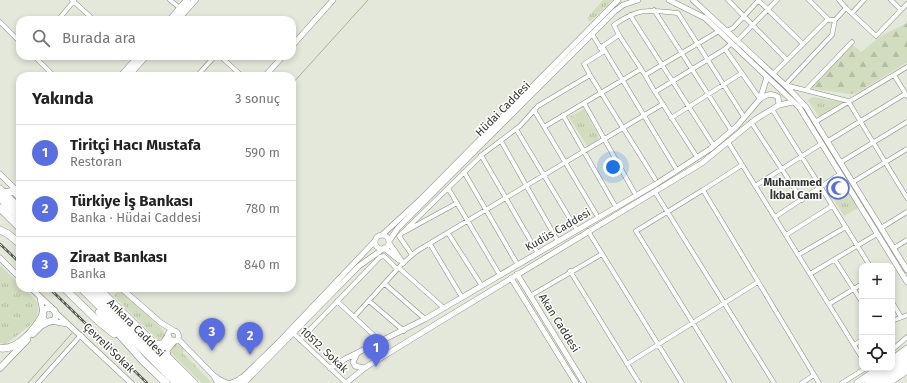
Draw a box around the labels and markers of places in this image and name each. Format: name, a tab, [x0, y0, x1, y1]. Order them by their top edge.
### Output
mosque icon: Muhammed İkbal Cami	[825, 175, 851, 201]
place label: Muhammed İkbal Cami	[763, 176, 822, 202]
pin: 3	[199, 318, 225, 351]
pin: 2	[237, 322, 263, 355]
pin: 1	[363, 334, 389, 367]

